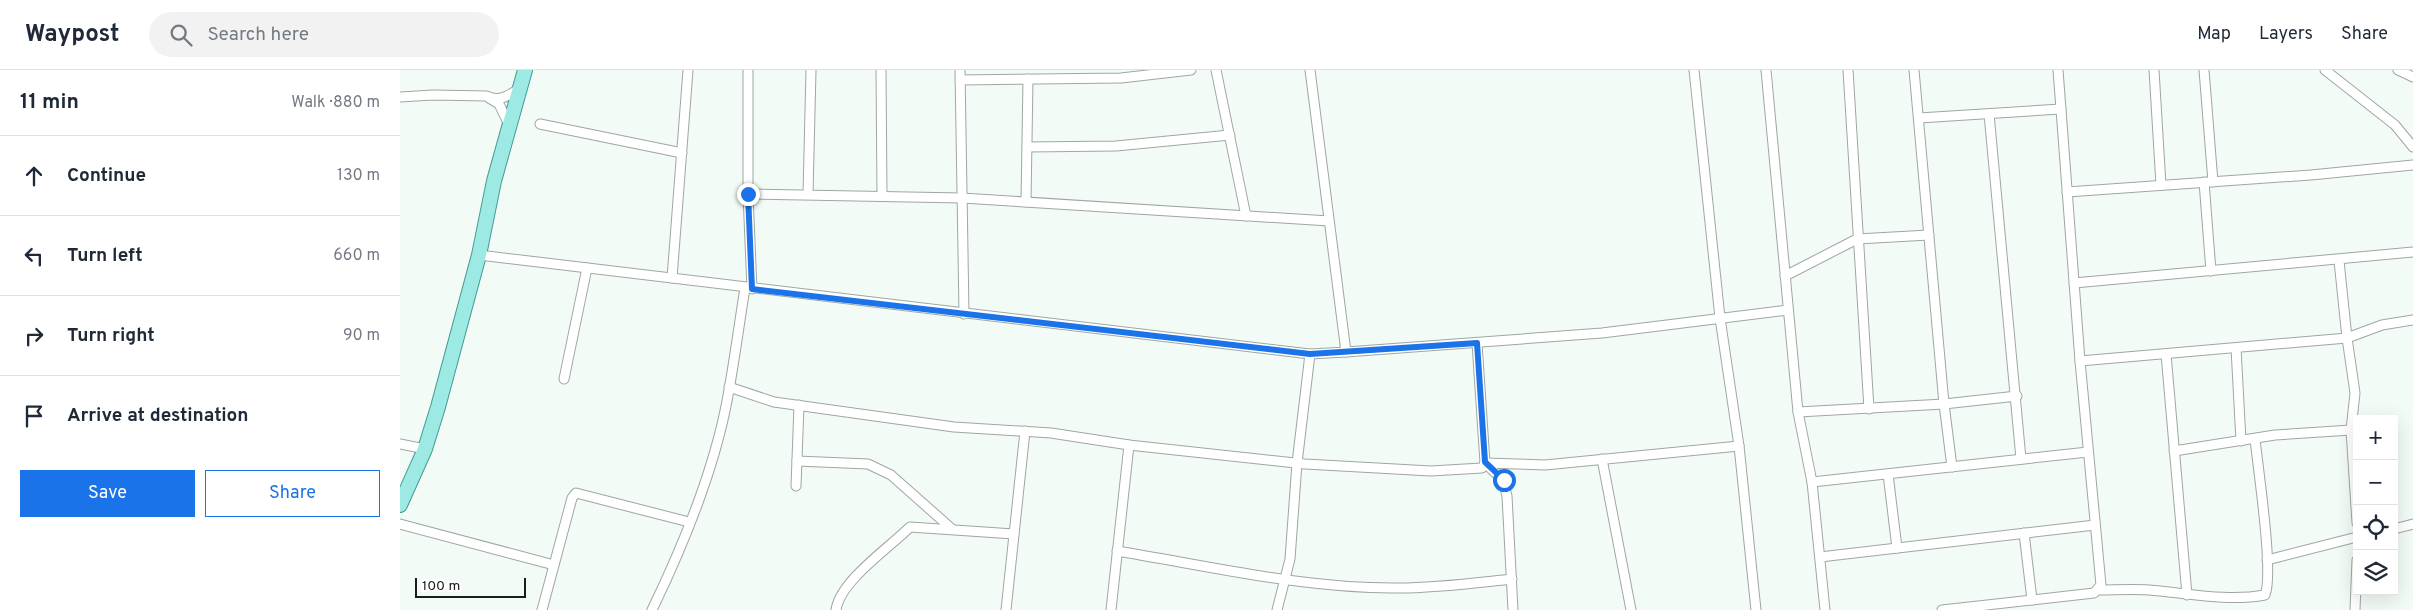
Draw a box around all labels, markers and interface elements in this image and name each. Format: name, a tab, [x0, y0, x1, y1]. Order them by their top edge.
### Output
search box	[149, 12, 499, 57]
text: Waypost	[25, 20, 119, 50]
icon: search	[167, 21, 195, 49]
text: Search here	[207, 23, 309, 47]
text: Map	[2197, 23, 2231, 46]
text: Layers	[2259, 23, 2313, 46]
text: Share	[2341, 23, 2388, 46]
text: 11 min	[20, 89, 79, 116]
text: Walk · 880 m	[291, 93, 380, 113]
icon: ahead	[20, 162, 48, 190]
text: Continue	[67, 164, 146, 188]
text: 130 m	[337, 166, 380, 186]
route end	[737, 183, 760, 206]
icon: left	[20, 242, 48, 270]
text: Turn left	[67, 244, 143, 268]
text: 660 m	[333, 246, 380, 266]
icon: right	[20, 322, 48, 350]
text: Turn right	[67, 324, 155, 348]
text: 90 m	[343, 326, 380, 346]
icon: arrive	[20, 402, 48, 430]
text: Arrive at destination	[67, 404, 248, 428]
map controls	[2353, 415, 2398, 595]
button: +	[2353, 415, 2398, 460]
button: −	[2353, 460, 2398, 505]
route start	[1493, 469, 1516, 492]
button: Save	[20, 470, 195, 517]
button: Share	[205, 470, 380, 517]
button: locate	[2353, 505, 2398, 550]
button: layers	[2353, 550, 2398, 595]
scale bar	[415, 575, 526, 598]
text: 100 m	[422, 578, 460, 595]

